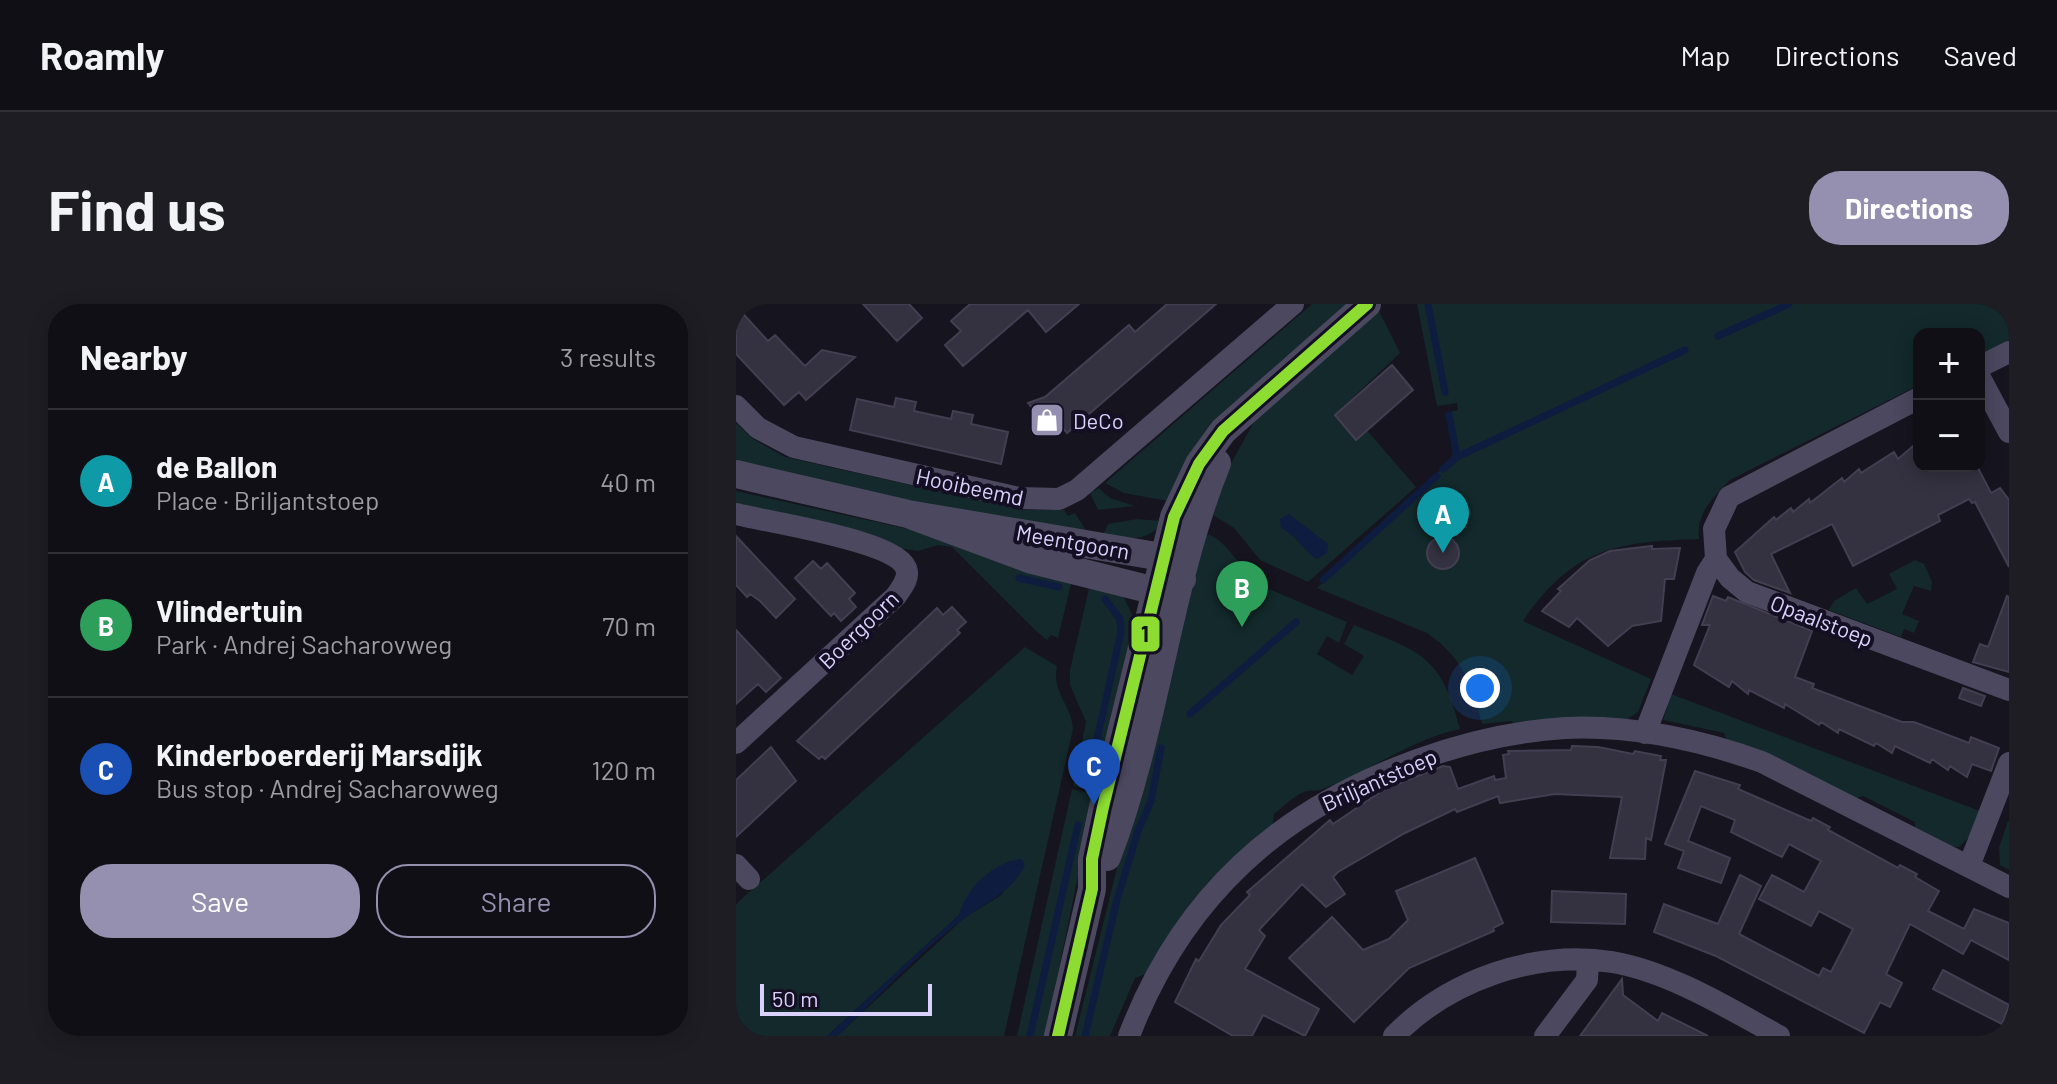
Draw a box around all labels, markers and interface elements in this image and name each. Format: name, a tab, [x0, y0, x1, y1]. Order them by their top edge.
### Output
text: Roamly	[40, 32, 164, 78]
text: Map	[1681, 38, 1730, 72]
text: Directions	[1774, 38, 1900, 72]
text: Saved	[1944, 38, 2017, 72]
button: Directions	[1809, 171, 2009, 245]
text: Find us	[48, 175, 226, 242]
map controls	[1913, 328, 1985, 472]
button: +	[1913, 328, 1985, 400]
text: Nearby	[80, 336, 188, 377]
text: 3 results	[560, 341, 656, 372]
button: −	[1913, 400, 1985, 472]
shop icon: DeCo	[1028, 401, 1066, 439]
place label: DeCo	[1073, 407, 1124, 433]
text: de Ballon	[156, 448, 277, 484]
street label: Hooibeemd	[914, 462, 1026, 510]
text: A	[97, 466, 115, 497]
text: 40 m	[600, 466, 656, 497]
text: Place · Briljantstoep	[156, 484, 379, 515]
pin: A	[1417, 487, 1469, 553]
street label: Meentgoorn	[1014, 518, 1132, 564]
pin: B	[1216, 561, 1268, 627]
street label: Boergoorn	[813, 585, 903, 673]
street label: Opaalstoep	[1767, 589, 1877, 651]
text: Vlindertuin	[156, 592, 303, 628]
text: B	[98, 610, 114, 641]
text: 70 m	[602, 610, 656, 641]
line badge: 1	[1130, 615, 1161, 653]
text: 1	[1141, 620, 1149, 646]
text: Park · Andrej Sacharovweg	[156, 628, 452, 659]
your location	[1460, 668, 1500, 708]
text: Kinderboerderij Marsdijk	[156, 736, 483, 772]
pin: C	[1068, 739, 1120, 805]
street label: Briljantstoep	[1317, 742, 1441, 816]
text: C	[98, 754, 114, 785]
text: 120 m	[592, 754, 656, 785]
text: Bus stop · Andrej Sacharovweg	[156, 772, 499, 803]
button: Save	[80, 864, 360, 938]
button: Share	[376, 864, 656, 938]
scale bar	[760, 980, 932, 1016]
text: 50 m	[772, 985, 818, 1011]

